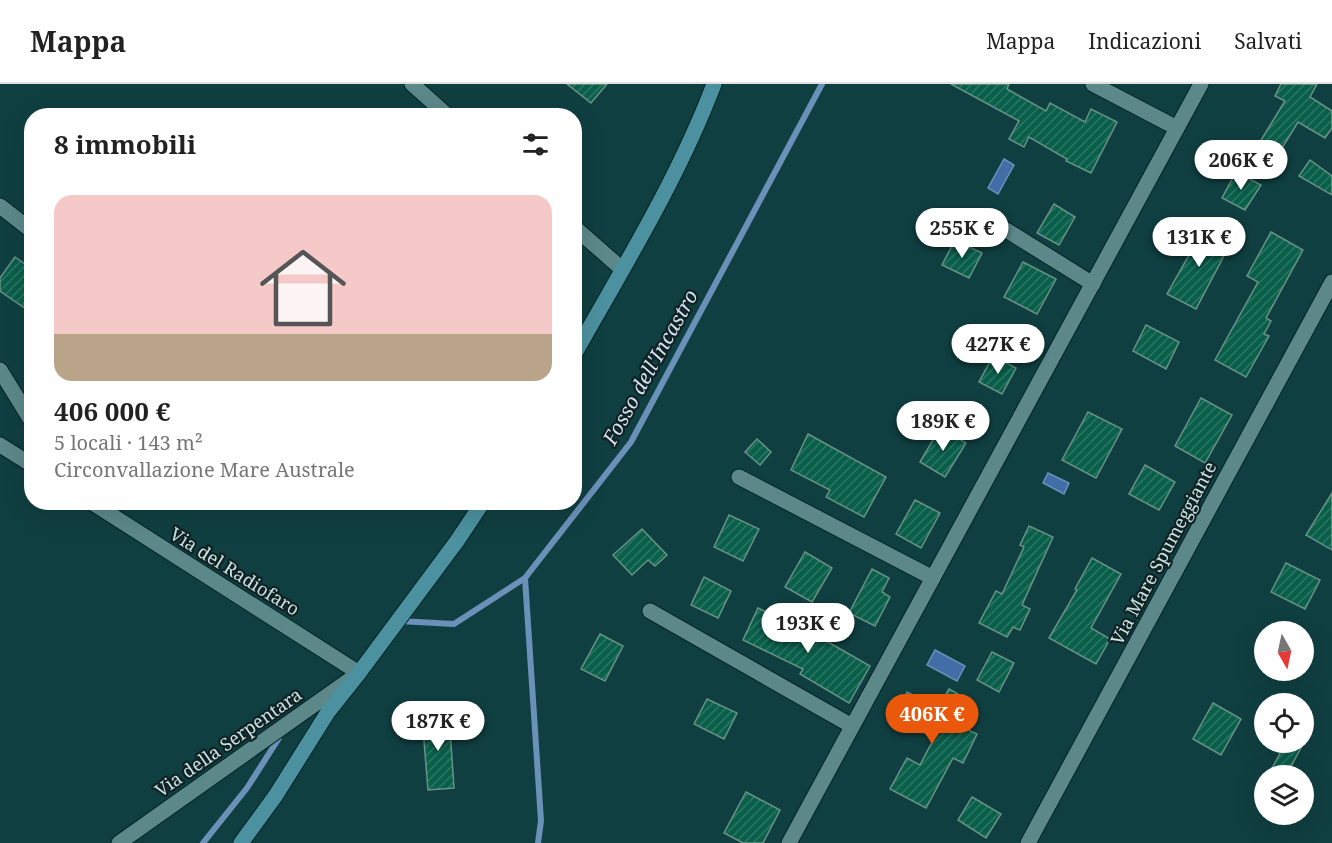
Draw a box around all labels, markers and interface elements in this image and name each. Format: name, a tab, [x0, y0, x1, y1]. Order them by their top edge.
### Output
text: Mappa	[30, 22, 126, 60]
text: Mappa	[986, 27, 1055, 55]
text: Indicazioni	[1088, 27, 1201, 55]
text: Salvati	[1234, 27, 1302, 55]
text: 8 immobili	[54, 126, 196, 162]
icon: filters	[519, 128, 552, 161]
pin: 206K €	[1192, 140, 1290, 191]
text: 206K €	[1209, 146, 1273, 173]
pin: 255K €	[913, 208, 1011, 259]
text: 255K €	[930, 214, 994, 241]
pin: 131K €	[1150, 217, 1248, 268]
text: 131K €	[1167, 223, 1231, 250]
icon: home	[249, 234, 357, 342]
water label: Fosso dell'Incastro	[596, 285, 704, 450]
pin: 427K €	[949, 324, 1047, 375]
text: 427K €	[966, 330, 1030, 357]
text: 406 000 €	[54, 393, 170, 429]
pin: 189K €	[894, 401, 992, 452]
text: 189K €	[911, 407, 975, 434]
text: 5 locali · 143 m²	[54, 429, 203, 456]
text: Circonvallazione Mare Australe	[54, 456, 355, 483]
street label: Via Mare Spumeggiante	[1104, 457, 1222, 649]
street label: Via del Radiofaro	[166, 521, 304, 621]
pin: 193K €	[759, 603, 857, 654]
text: 193K €	[776, 609, 840, 636]
north arrow	[1254, 621, 1314, 681]
map controls	[1254, 621, 1314, 825]
street label: Via della Serpentara	[150, 682, 306, 802]
button: locate	[1254, 693, 1314, 753]
pin: 406K €	[883, 694, 981, 745]
text: 406K €	[900, 700, 964, 727]
pin: 187K €	[389, 701, 487, 752]
text: 187K €	[406, 707, 470, 734]
button: layers	[1254, 765, 1314, 825]

